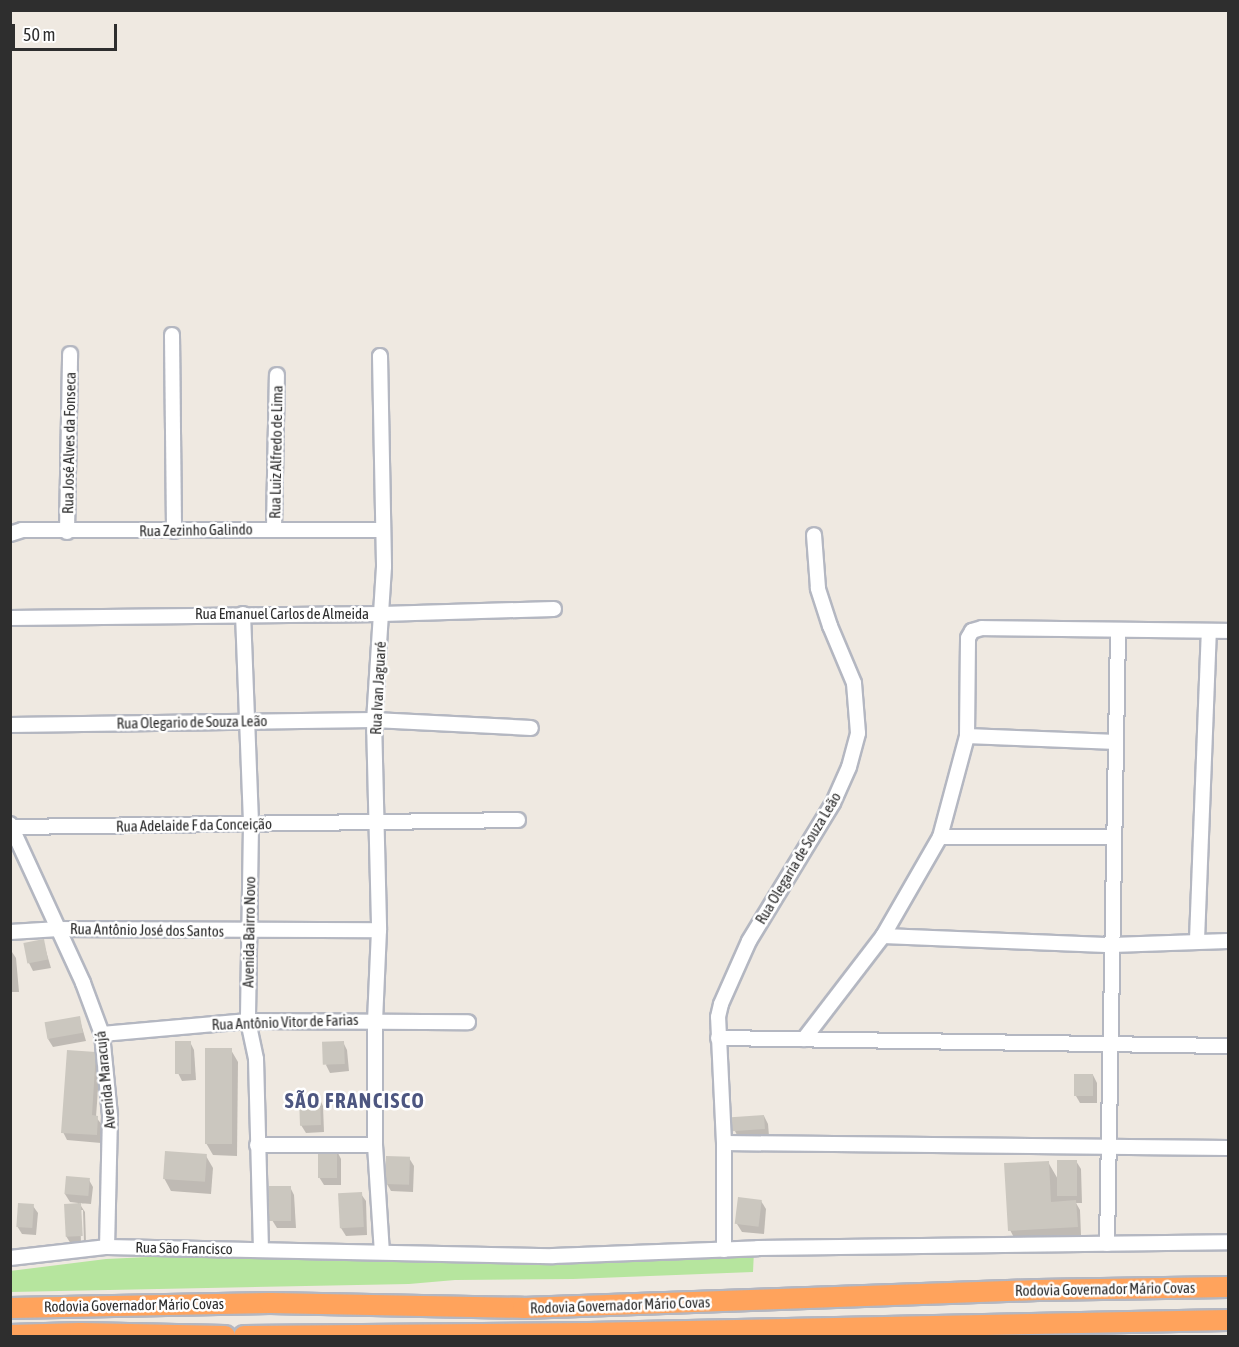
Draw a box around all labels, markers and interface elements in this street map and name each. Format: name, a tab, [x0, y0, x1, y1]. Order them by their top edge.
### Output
scale bar	[15, 12, 120, 50]
text: 50 m	[23, 24, 55, 45]
street label: Rua José Alves da Fonseca	[59, 372, 79, 514]
street label: Rua Luiz Alfredo de Lima	[266, 385, 286, 519]
street label: Rua Zezinho Galindo	[139, 520, 253, 540]
street label: Rua Emanuel Carlos de Almeida	[195, 605, 369, 623]
street label: Rua Ivan Jaguaré	[367, 641, 389, 735]
street label: Rua Olegario de Souza Leão	[116, 712, 268, 732]
street label: Rua Olegaria de Souza Leão	[751, 789, 845, 927]
street label: Rua Adelaide F da Conceição	[116, 815, 272, 835]
street label: Avenida Bairro Novo	[239, 876, 259, 988]
street label: Rua Antônio José dos Santos	[70, 920, 224, 940]
street label: Rua Antônio Vitor de Farias	[211, 1010, 359, 1034]
street label: Avenida Maracujá	[91, 1030, 119, 1130]
district label: SÃO FRANCISCO	[285, 1087, 425, 1113]
street label: Rua São Francisco	[135, 1238, 233, 1258]
street label: Rodovia Governador Mário Covas	[1015, 1278, 1195, 1300]
street label: Rodovia Governador Mário Covas	[530, 1293, 710, 1317]
street label: Rodovia Governador Mário Covas	[44, 1294, 224, 1316]

